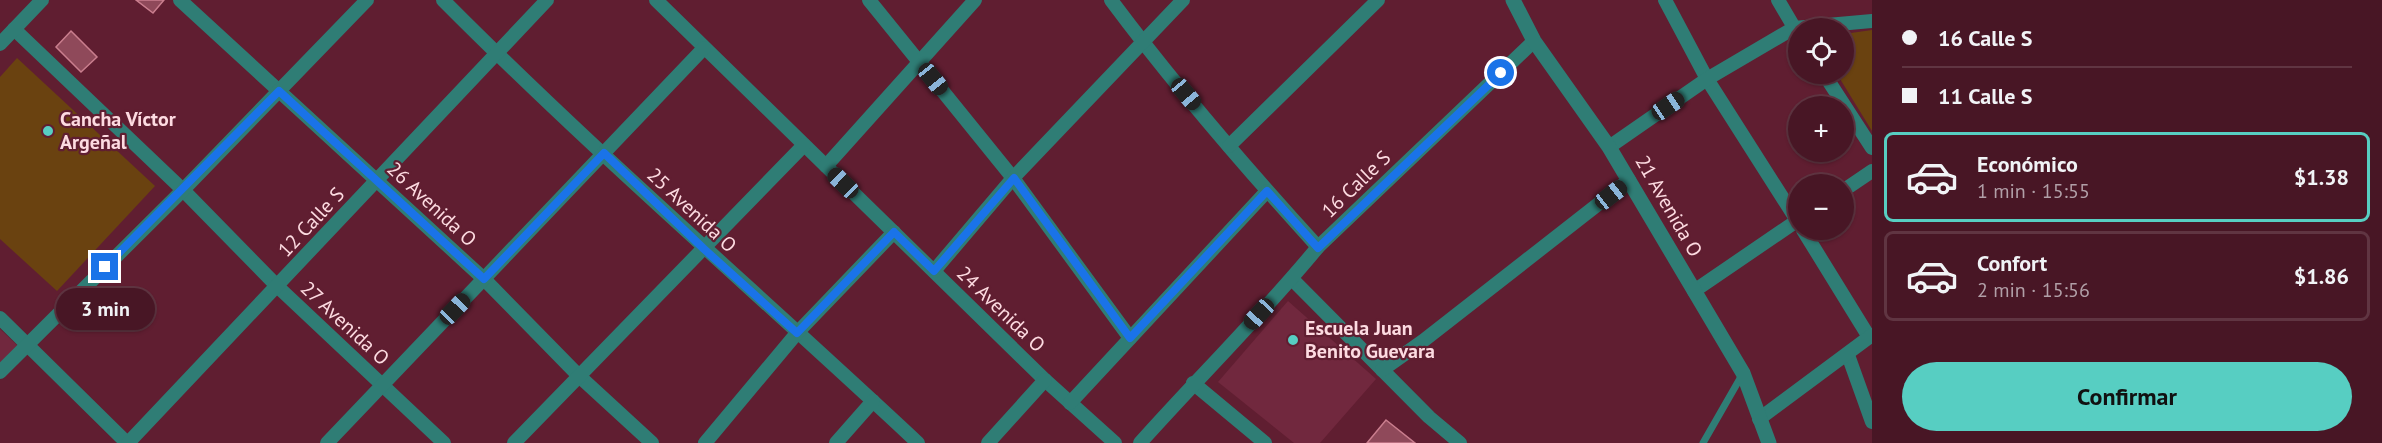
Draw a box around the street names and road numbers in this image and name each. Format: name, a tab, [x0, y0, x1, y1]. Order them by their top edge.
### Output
street label: 16 Calle S	[1316, 145, 1396, 223]
street label: 21 Avenida O	[1629, 151, 1709, 261]
street label: 26 Avenida O	[382, 156, 482, 252]
street label: 25 Avenida O	[642, 162, 742, 258]
street label: 12 Calle S	[272, 182, 350, 262]
street label: 24 Avenida O	[951, 260, 1051, 358]
street label: 27 Avenida O	[295, 275, 395, 371]

